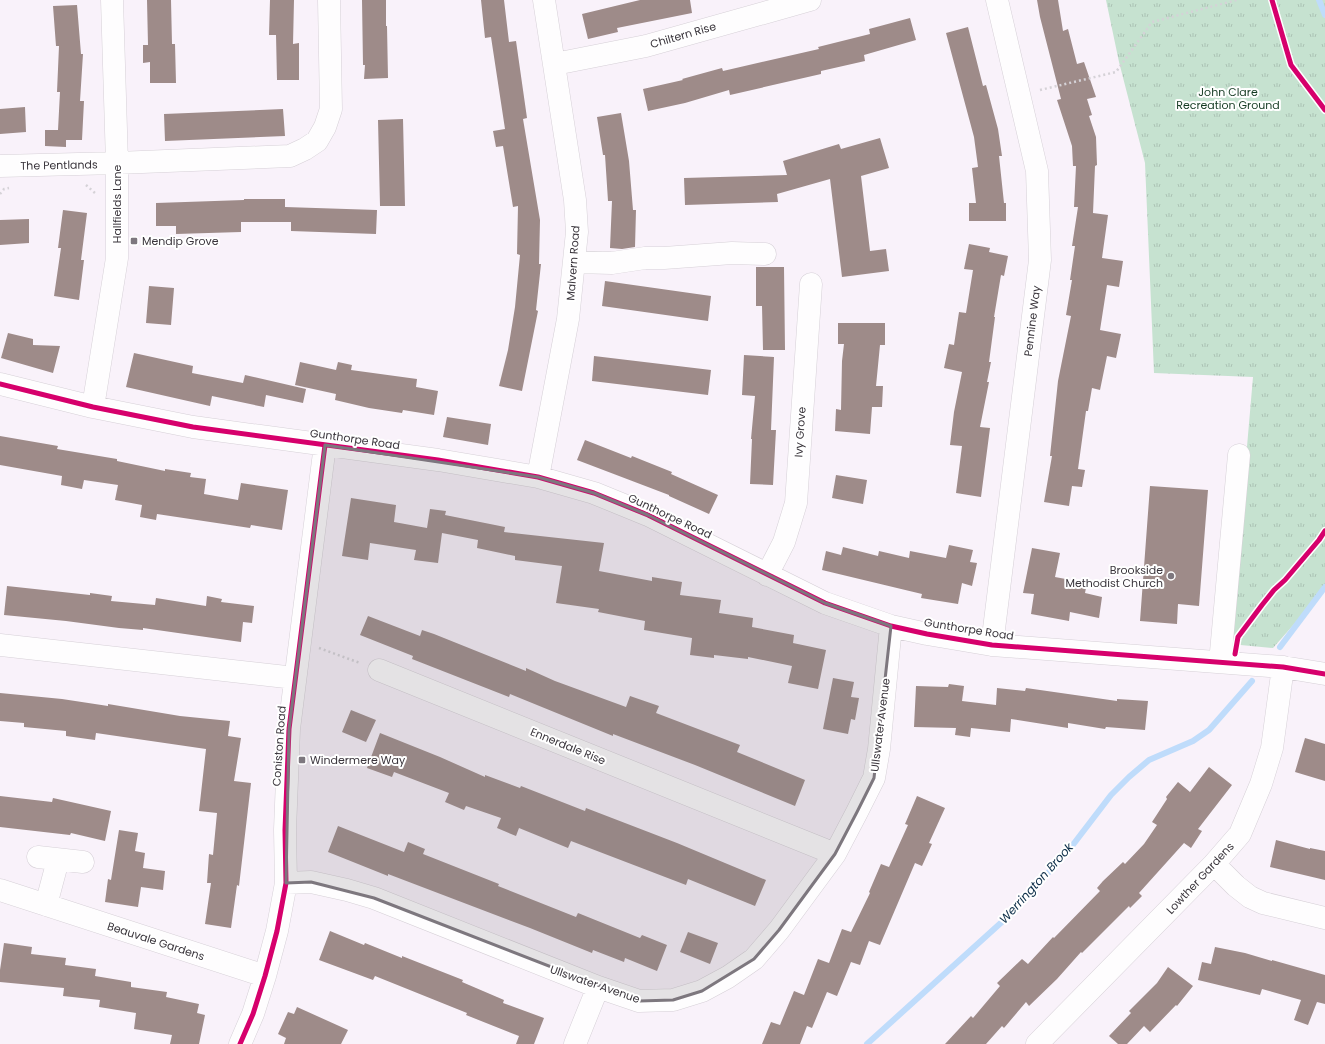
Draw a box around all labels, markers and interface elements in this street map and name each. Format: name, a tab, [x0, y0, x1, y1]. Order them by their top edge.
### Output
street label: Chiltern Rise	[648, 18, 718, 52]
park label: John Clare Recreation Ground	[1176, 84, 1280, 113]
street label: The Pentlands	[20, 156, 98, 174]
street label: Hallfields Lane	[109, 165, 125, 243]
street label: Malvern Road	[562, 225, 584, 301]
place label: Mendip Grove	[142, 233, 219, 249]
marker: Mendip Grove	[129, 236, 139, 246]
street label: Pennine Way	[1020, 284, 1044, 357]
street label: Ivy Grove	[790, 406, 810, 458]
street label: Gunthorpe Road	[309, 425, 401, 453]
street label: Gunthorpe Road	[626, 490, 714, 542]
place label: Brookside Methodist Church	[1065, 562, 1163, 591]
marker: Brookside Methodist Church	[1166, 571, 1176, 581]
street label: Gunthorpe Road	[923, 614, 1015, 644]
street label: Ullswater Avenue	[866, 677, 894, 773]
street label: Coniston Road	[268, 705, 290, 787]
street label: Ennerdale Rise	[528, 724, 608, 768]
place label: Windermere Way	[310, 752, 406, 768]
marker: Windermere Way	[297, 755, 307, 765]
water label: Werrington Brook	[995, 838, 1077, 927]
street label: Lowther Gardens	[1162, 838, 1238, 917]
street label: Beauvale Gardens	[105, 918, 207, 964]
street label: Ullswater Avenue	[548, 961, 642, 1007]

